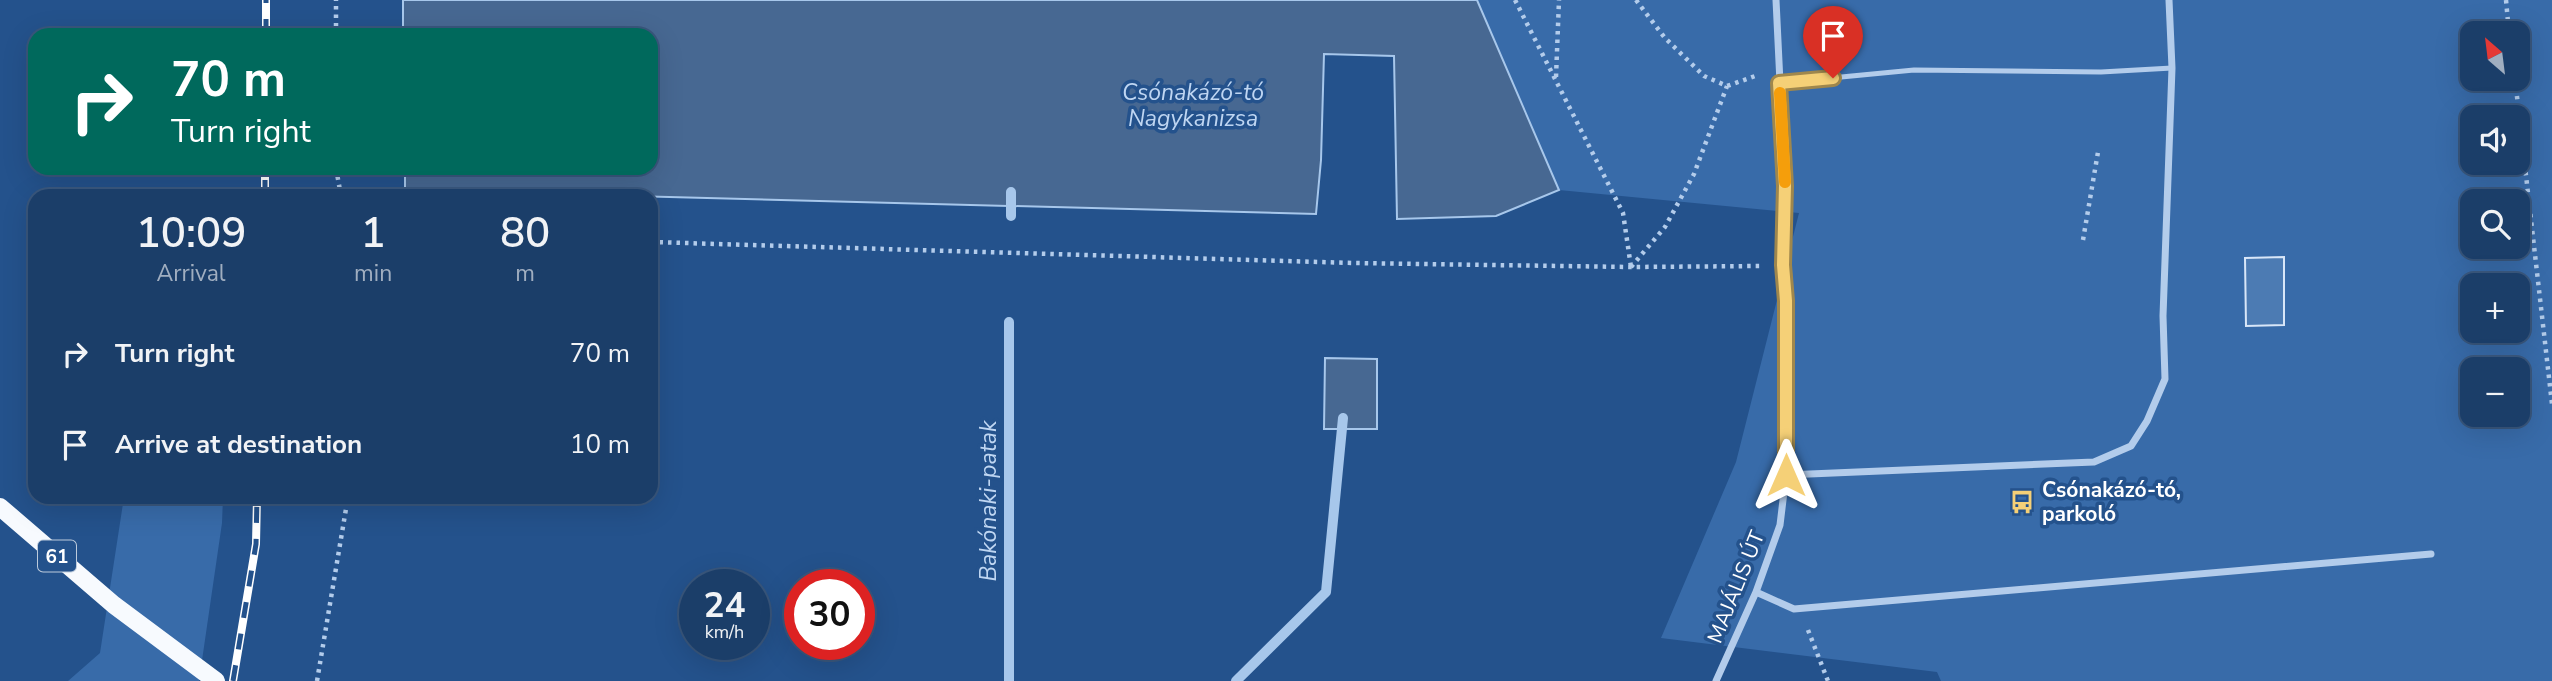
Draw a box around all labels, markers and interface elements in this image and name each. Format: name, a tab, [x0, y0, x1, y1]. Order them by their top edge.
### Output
pin	[1803, 6, 1863, 78]
icon: arrive	[1814, 17, 1852, 55]
north arrow	[2460, 21, 2530, 91]
map controls	[2460, 21, 2530, 427]
text: 70 m	[171, 46, 286, 113]
icon: right	[56, 56, 147, 147]
water label: Csónakázó-tó Nagykanizsa	[1122, 77, 1264, 134]
button: sound	[2460, 105, 2530, 175]
text: Turn right	[171, 110, 311, 153]
button: search	[2460, 189, 2530, 259]
text: 10:09	[136, 205, 246, 262]
text: 1	[361, 205, 386, 262]
text: 80	[500, 205, 550, 262]
text: Arrival	[156, 258, 226, 289]
text: min	[354, 258, 392, 289]
text: m	[515, 258, 535, 289]
button: +	[2460, 273, 2530, 343]
icon: right	[56, 335, 94, 373]
text: Turn right	[115, 336, 234, 371]
text: 70 m	[570, 336, 630, 371]
button: −	[2460, 357, 2530, 427]
water label: Bakónaki-patak	[973, 420, 1004, 581]
icon: arrive	[56, 426, 94, 464]
text: Arrive at destination	[115, 427, 362, 462]
text: 10 m	[570, 427, 630, 462]
position arrow	[1749, 438, 1823, 512]
place label: Csónakázó-tó, parkoló	[2042, 476, 2181, 528]
bus stop icon: Csónakázó-tó, parkoló	[2008, 488, 2036, 516]
street label: MAJÁLIS ÚT	[1701, 526, 1771, 647]
road number: 61	[38, 540, 76, 572]
speed limit sign: 30	[784, 569, 875, 660]
text: 24	[703, 582, 746, 629]
text: km/h	[705, 620, 744, 644]

